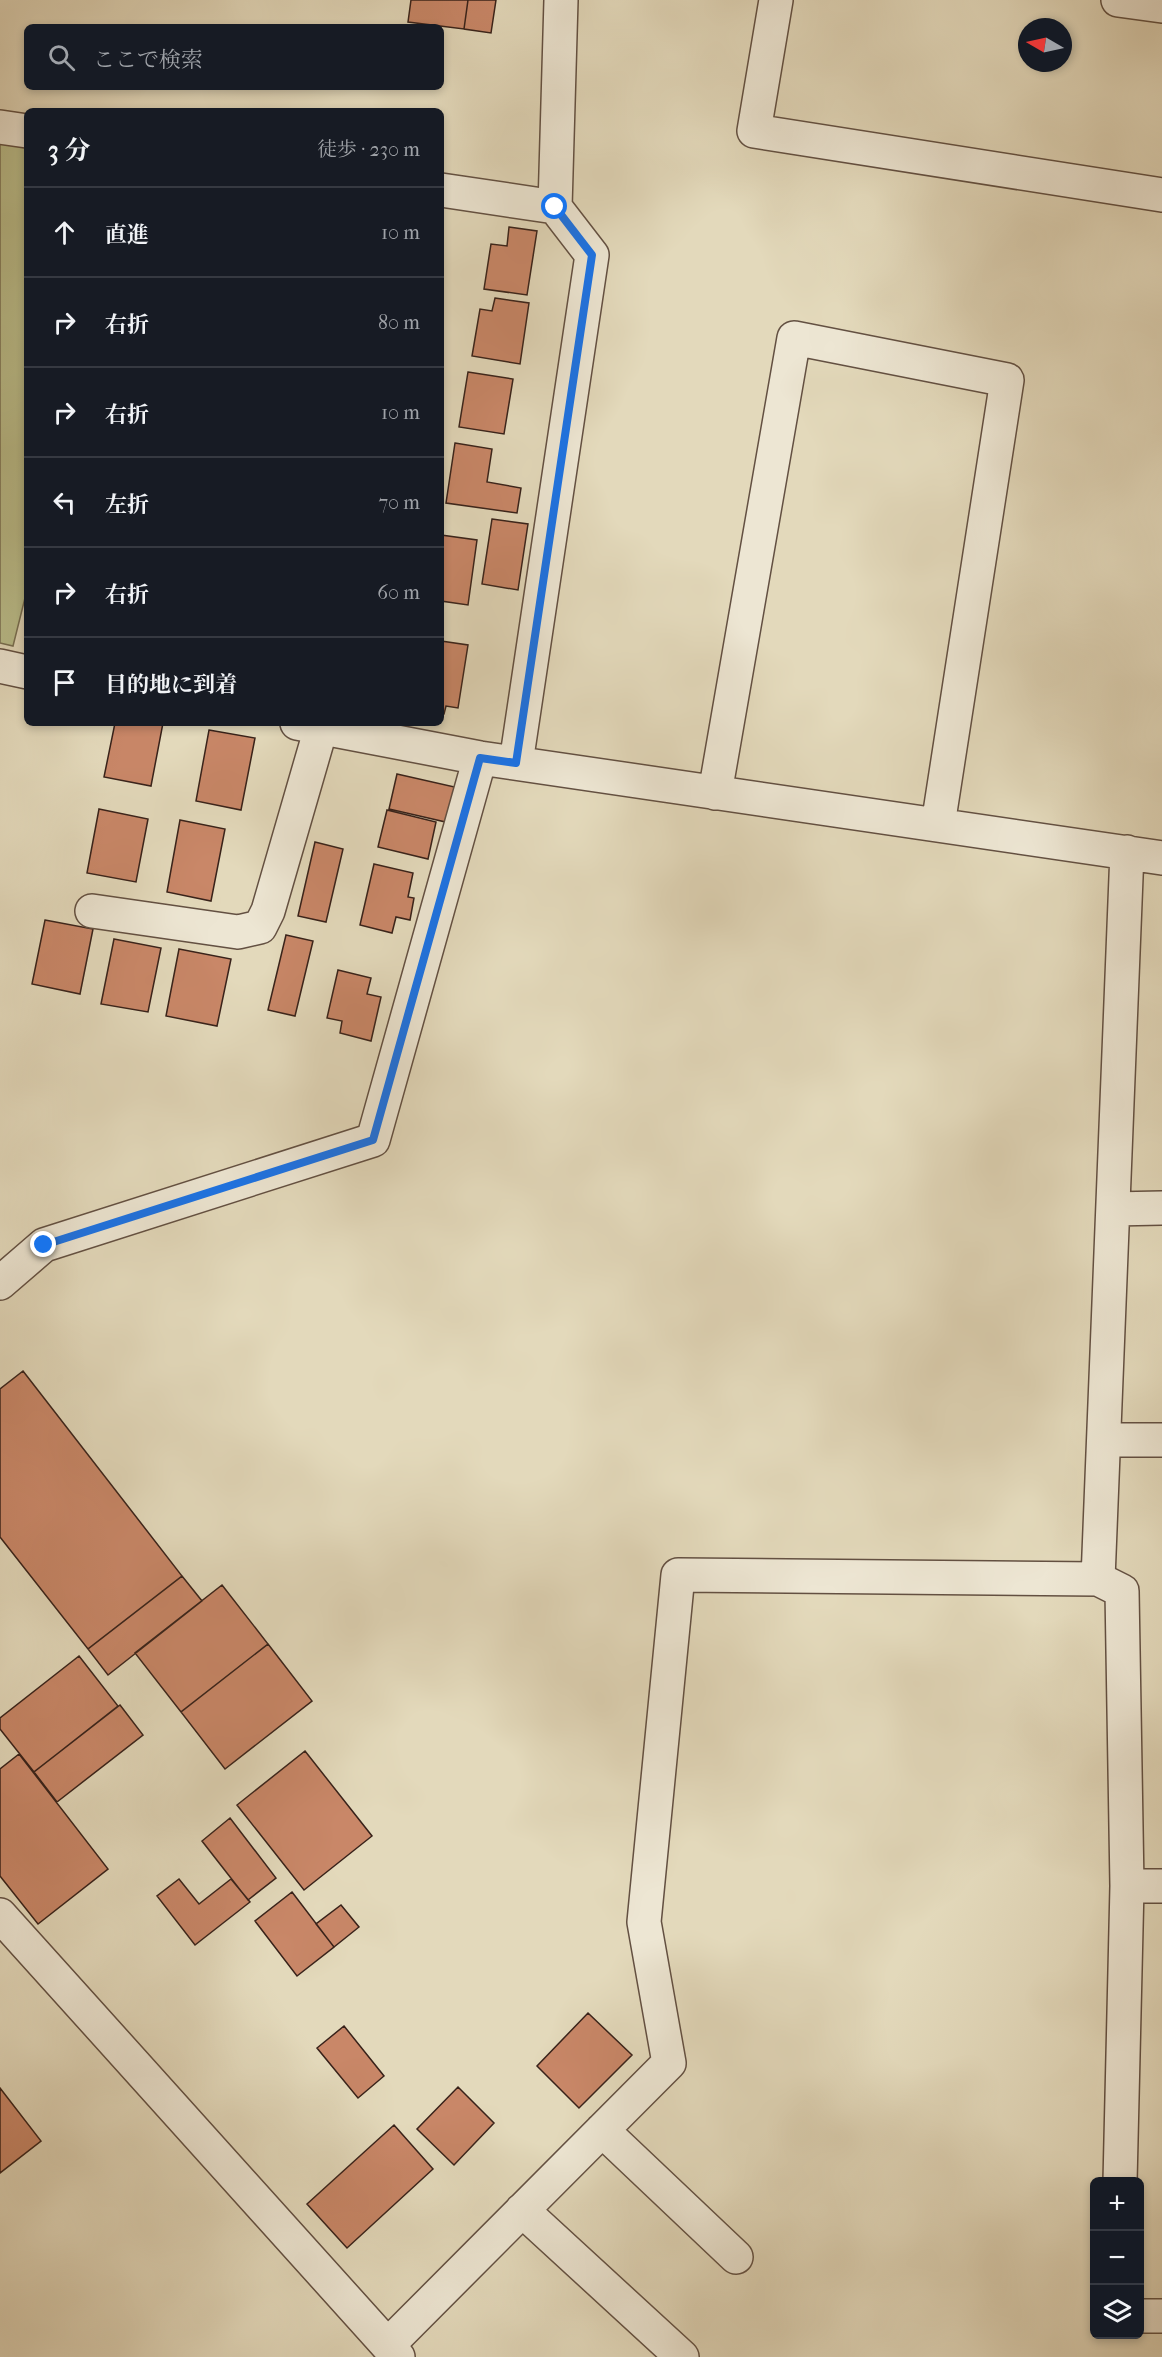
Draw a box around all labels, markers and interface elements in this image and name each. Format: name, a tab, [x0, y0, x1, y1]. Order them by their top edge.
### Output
north arrow	[1018, 18, 1072, 72]
search box	[24, 24, 444, 90]
icon: search	[45, 41, 78, 74]
text: ここで検索	[93, 47, 203, 73]
text: 3 分	[48, 135, 90, 166]
text: 徒歩 · 230 m	[317, 138, 420, 161]
route start	[541, 193, 567, 219]
icon: ahead	[48, 216, 81, 249]
text: 10 m	[381, 221, 420, 244]
text: 直進	[105, 222, 149, 248]
icon: right	[48, 306, 81, 339]
text: 80 m	[378, 311, 420, 334]
text: 右折	[105, 312, 149, 338]
icon: right	[48, 396, 81, 429]
text: 10 m	[381, 401, 420, 424]
text: 右折	[105, 402, 149, 428]
icon: left	[48, 486, 81, 519]
text: 70 m	[378, 491, 420, 514]
text: 左折	[105, 492, 149, 518]
icon: right	[48, 576, 81, 609]
text: 60 m	[377, 581, 420, 604]
text: 右折	[105, 582, 149, 608]
icon: arrive	[48, 666, 81, 699]
text: 目的地に到着	[105, 672, 237, 698]
route end	[30, 1231, 56, 1257]
map controls	[1090, 2177, 1144, 2339]
button: +	[1090, 2177, 1144, 2231]
button: −	[1090, 2231, 1144, 2285]
button: layers	[1090, 2285, 1144, 2339]

